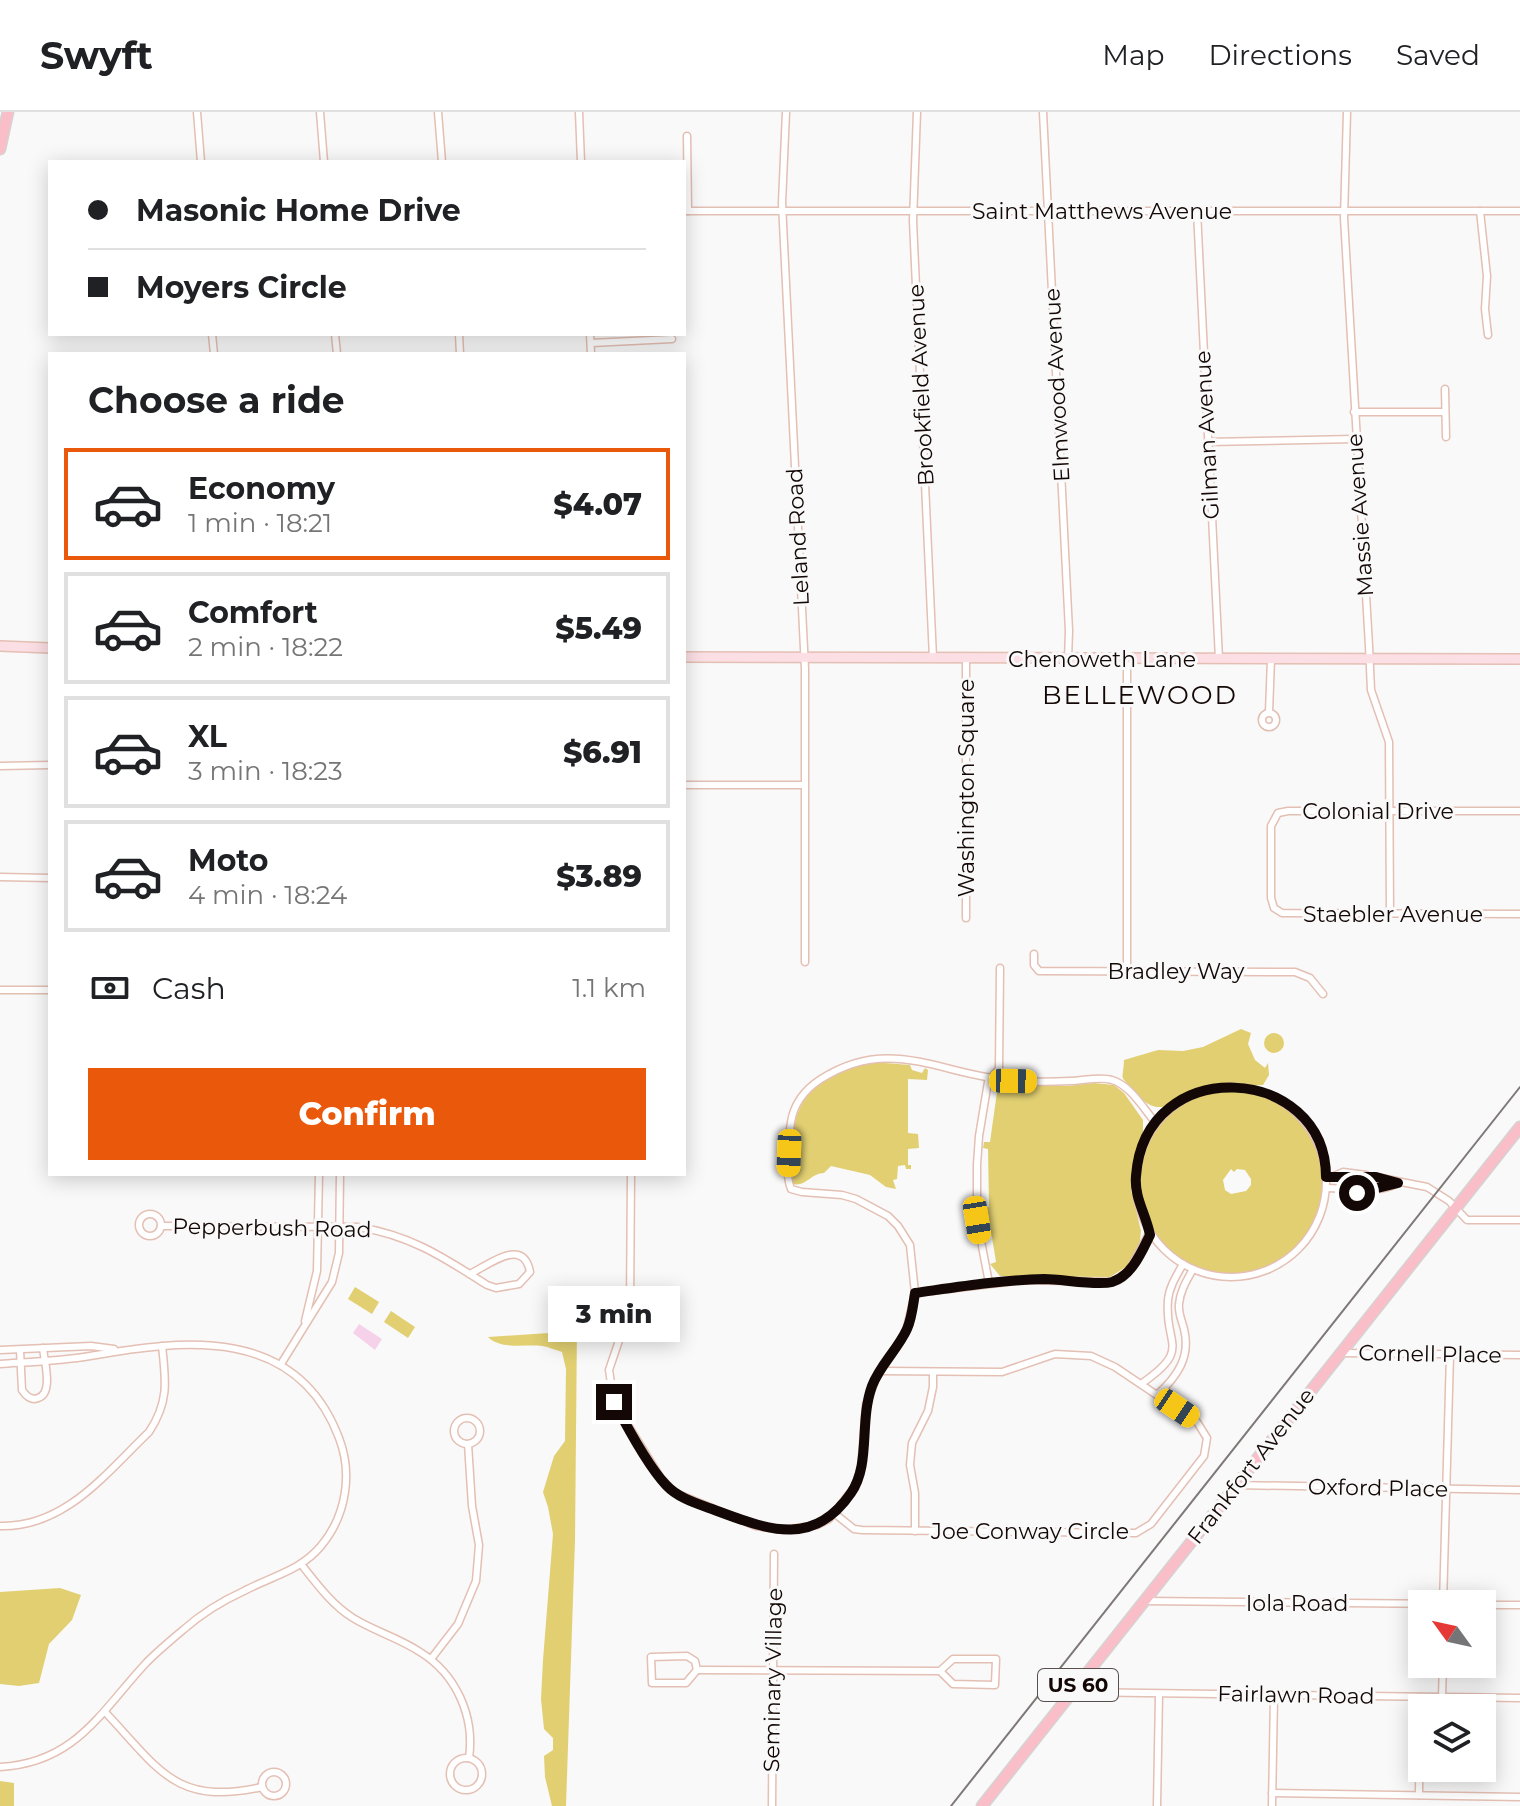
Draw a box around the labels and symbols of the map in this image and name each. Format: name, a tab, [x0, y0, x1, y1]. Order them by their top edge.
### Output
street label: Saint Matthews Avenue	[972, 198, 1232, 225]
street label: Brookfield Avenue	[902, 283, 940, 487]
street label: Elmwood Avenue	[1038, 287, 1076, 483]
street label: Gilman Avenue	[1189, 350, 1225, 520]
street label: Massie Avenue	[1341, 433, 1379, 597]
street label: Leland Road	[781, 467, 815, 607]
street label: Chenoweth Lane	[1008, 646, 1196, 673]
street label: Washington Square	[953, 679, 980, 897]
district label: BELLEWOOD	[1042, 679, 1238, 711]
street label: Colonial Drive	[1302, 798, 1454, 825]
street label: Staebler Avenue	[1303, 901, 1483, 928]
street label: Bradley Way	[1108, 958, 1245, 985]
car	[989, 1069, 1037, 1093]
car	[776, 1129, 802, 1177]
route start	[1339, 1175, 1375, 1211]
car	[961, 1194, 993, 1246]
street label: Pepperbush Road	[172, 1213, 372, 1243]
callout: 3 min	[548, 1286, 680, 1342]
street label: Cornell Place	[1358, 1339, 1502, 1369]
street label: Frankfort Avenue	[1182, 1383, 1320, 1549]
route end	[596, 1384, 632, 1420]
car	[1150, 1385, 1204, 1431]
street label: Oxford Place	[1308, 1473, 1448, 1503]
street label: Joe Conway Circle	[930, 1518, 1129, 1545]
street label: Seminary Village	[758, 1588, 788, 1772]
street label: Iola Road	[1246, 1590, 1348, 1617]
north arrow	[1408, 1590, 1496, 1678]
road number: US 60	[1038, 1669, 1118, 1701]
street label: Fairlawn Road	[1217, 1680, 1375, 1710]

